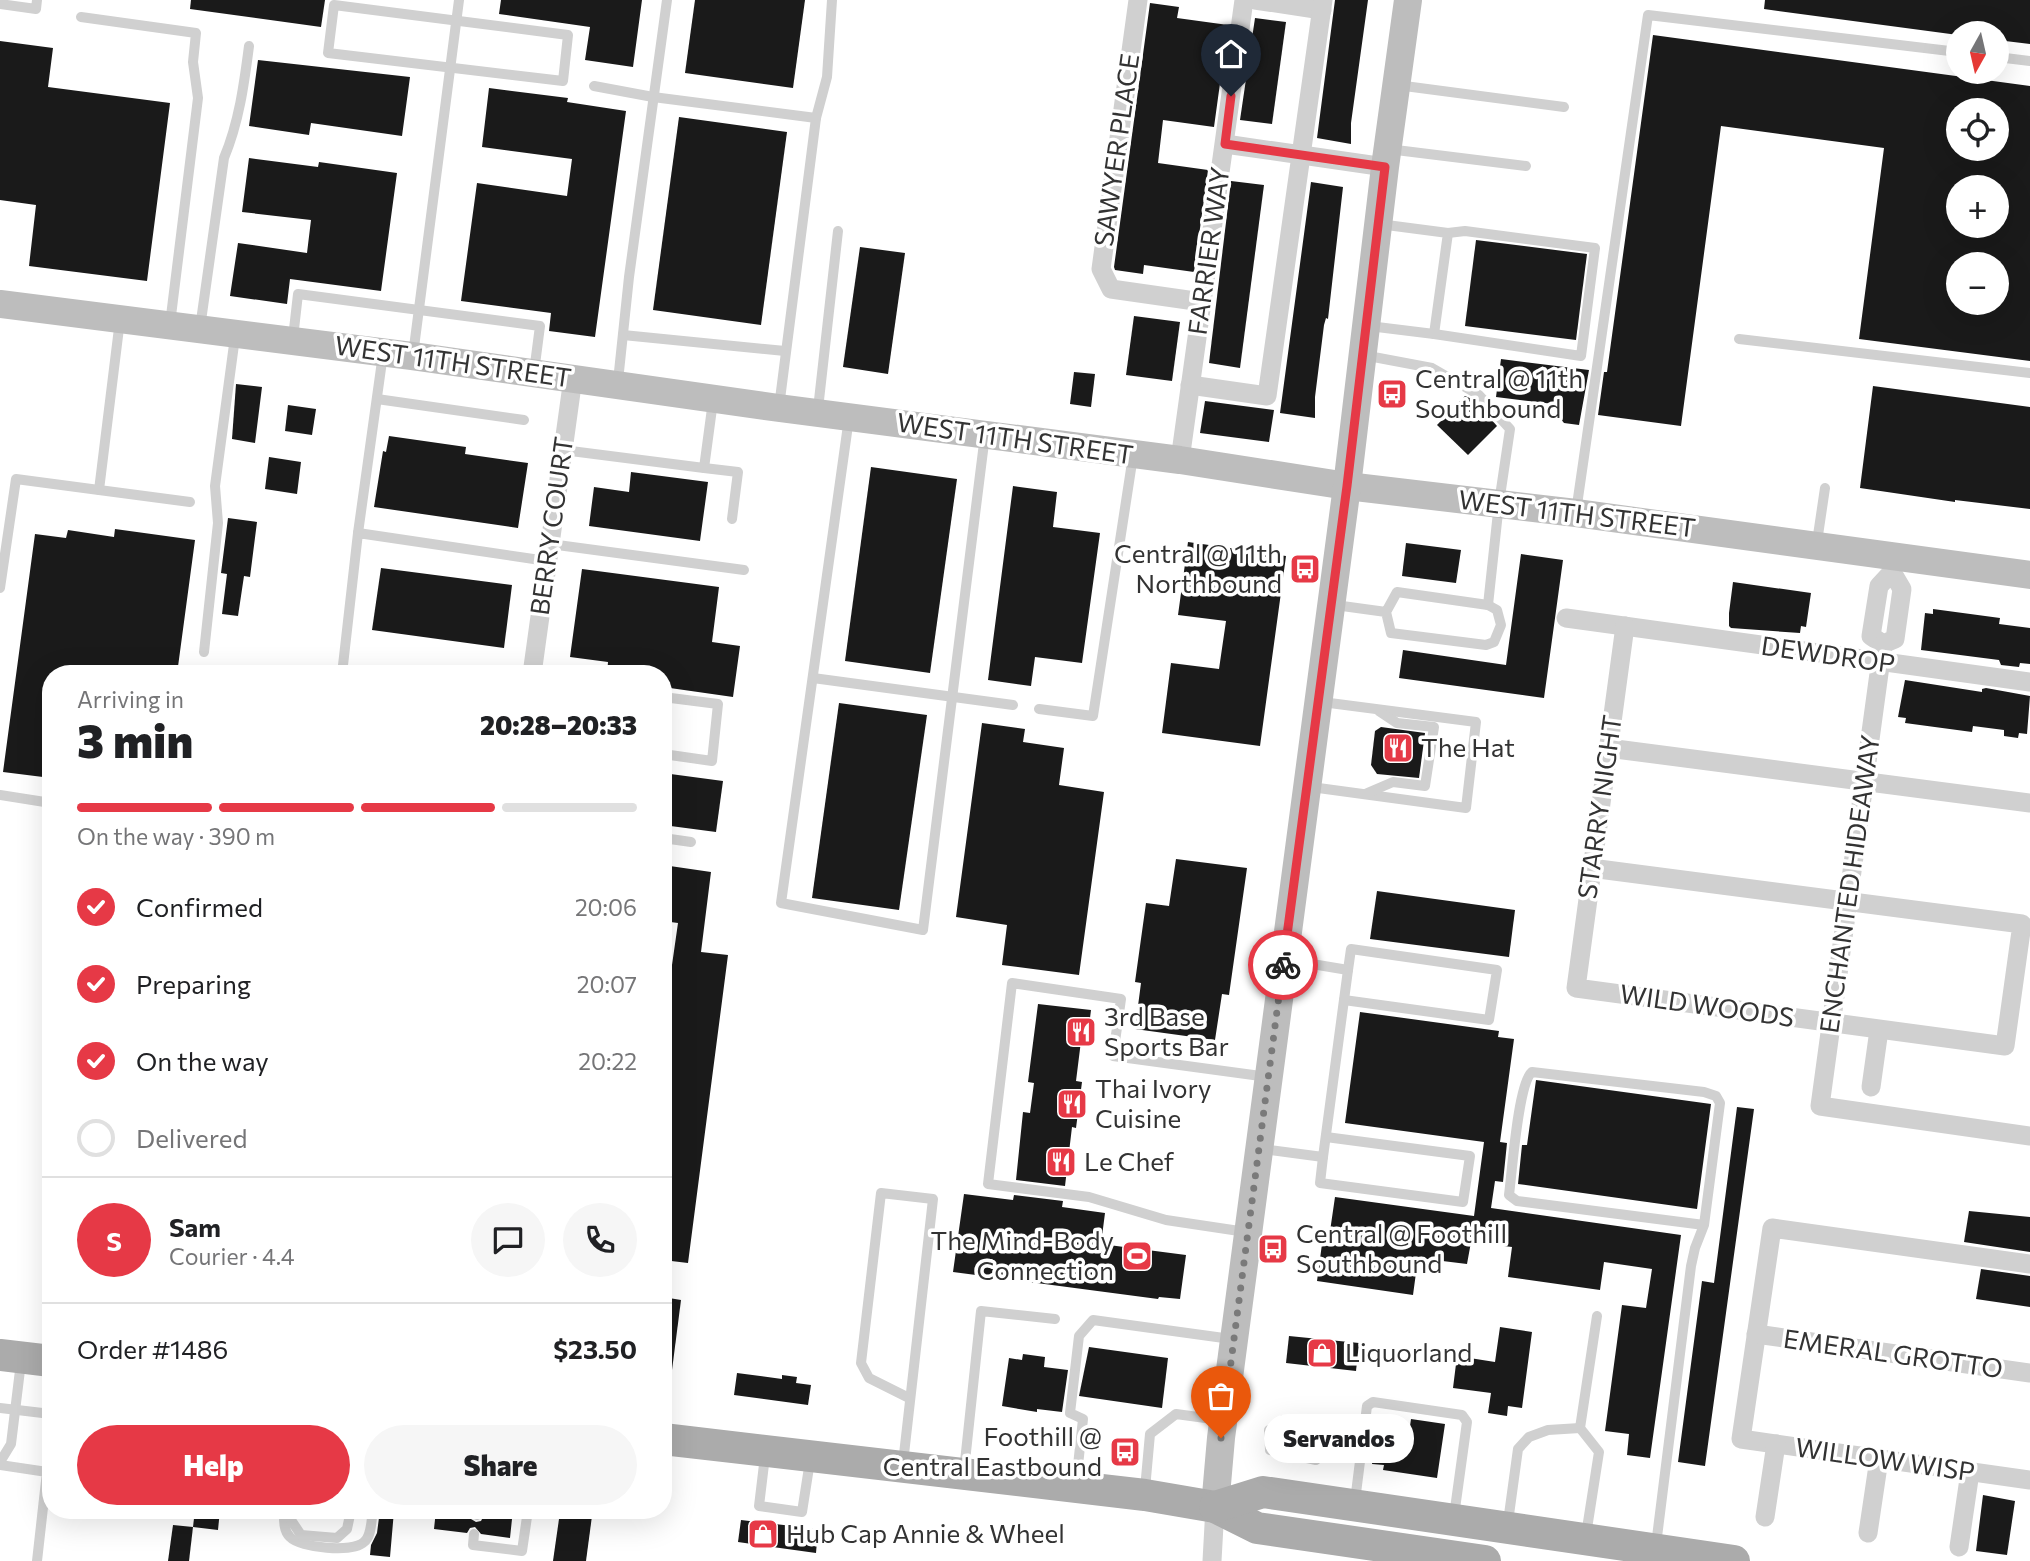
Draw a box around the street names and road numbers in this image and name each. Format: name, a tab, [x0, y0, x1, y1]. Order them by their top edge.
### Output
street label: SAWYER PLACE	[1087, 51, 1144, 248]
street label: FARRIER WAY	[1180, 165, 1235, 337]
street label: WEST 11TH STREET	[333, 329, 573, 392]
street label: WEST 11TH STREET	[895, 406, 1135, 469]
street label: BERRY COURT	[523, 435, 578, 617]
street label: WEST 11TH STREET	[1457, 483, 1697, 542]
street label: DEWDROP	[1759, 629, 1897, 678]
street label: STARRY NIGHT	[1570, 713, 1627, 901]
street label: ENCHANTED HIDEAWAY	[1812, 733, 1885, 1035]
street label: WILD WOODS	[1618, 977, 1796, 1032]
street label: EMERAL GROTTO	[1782, 1322, 2005, 1383]
street label: WILLOW WISP	[1794, 1431, 1977, 1486]

